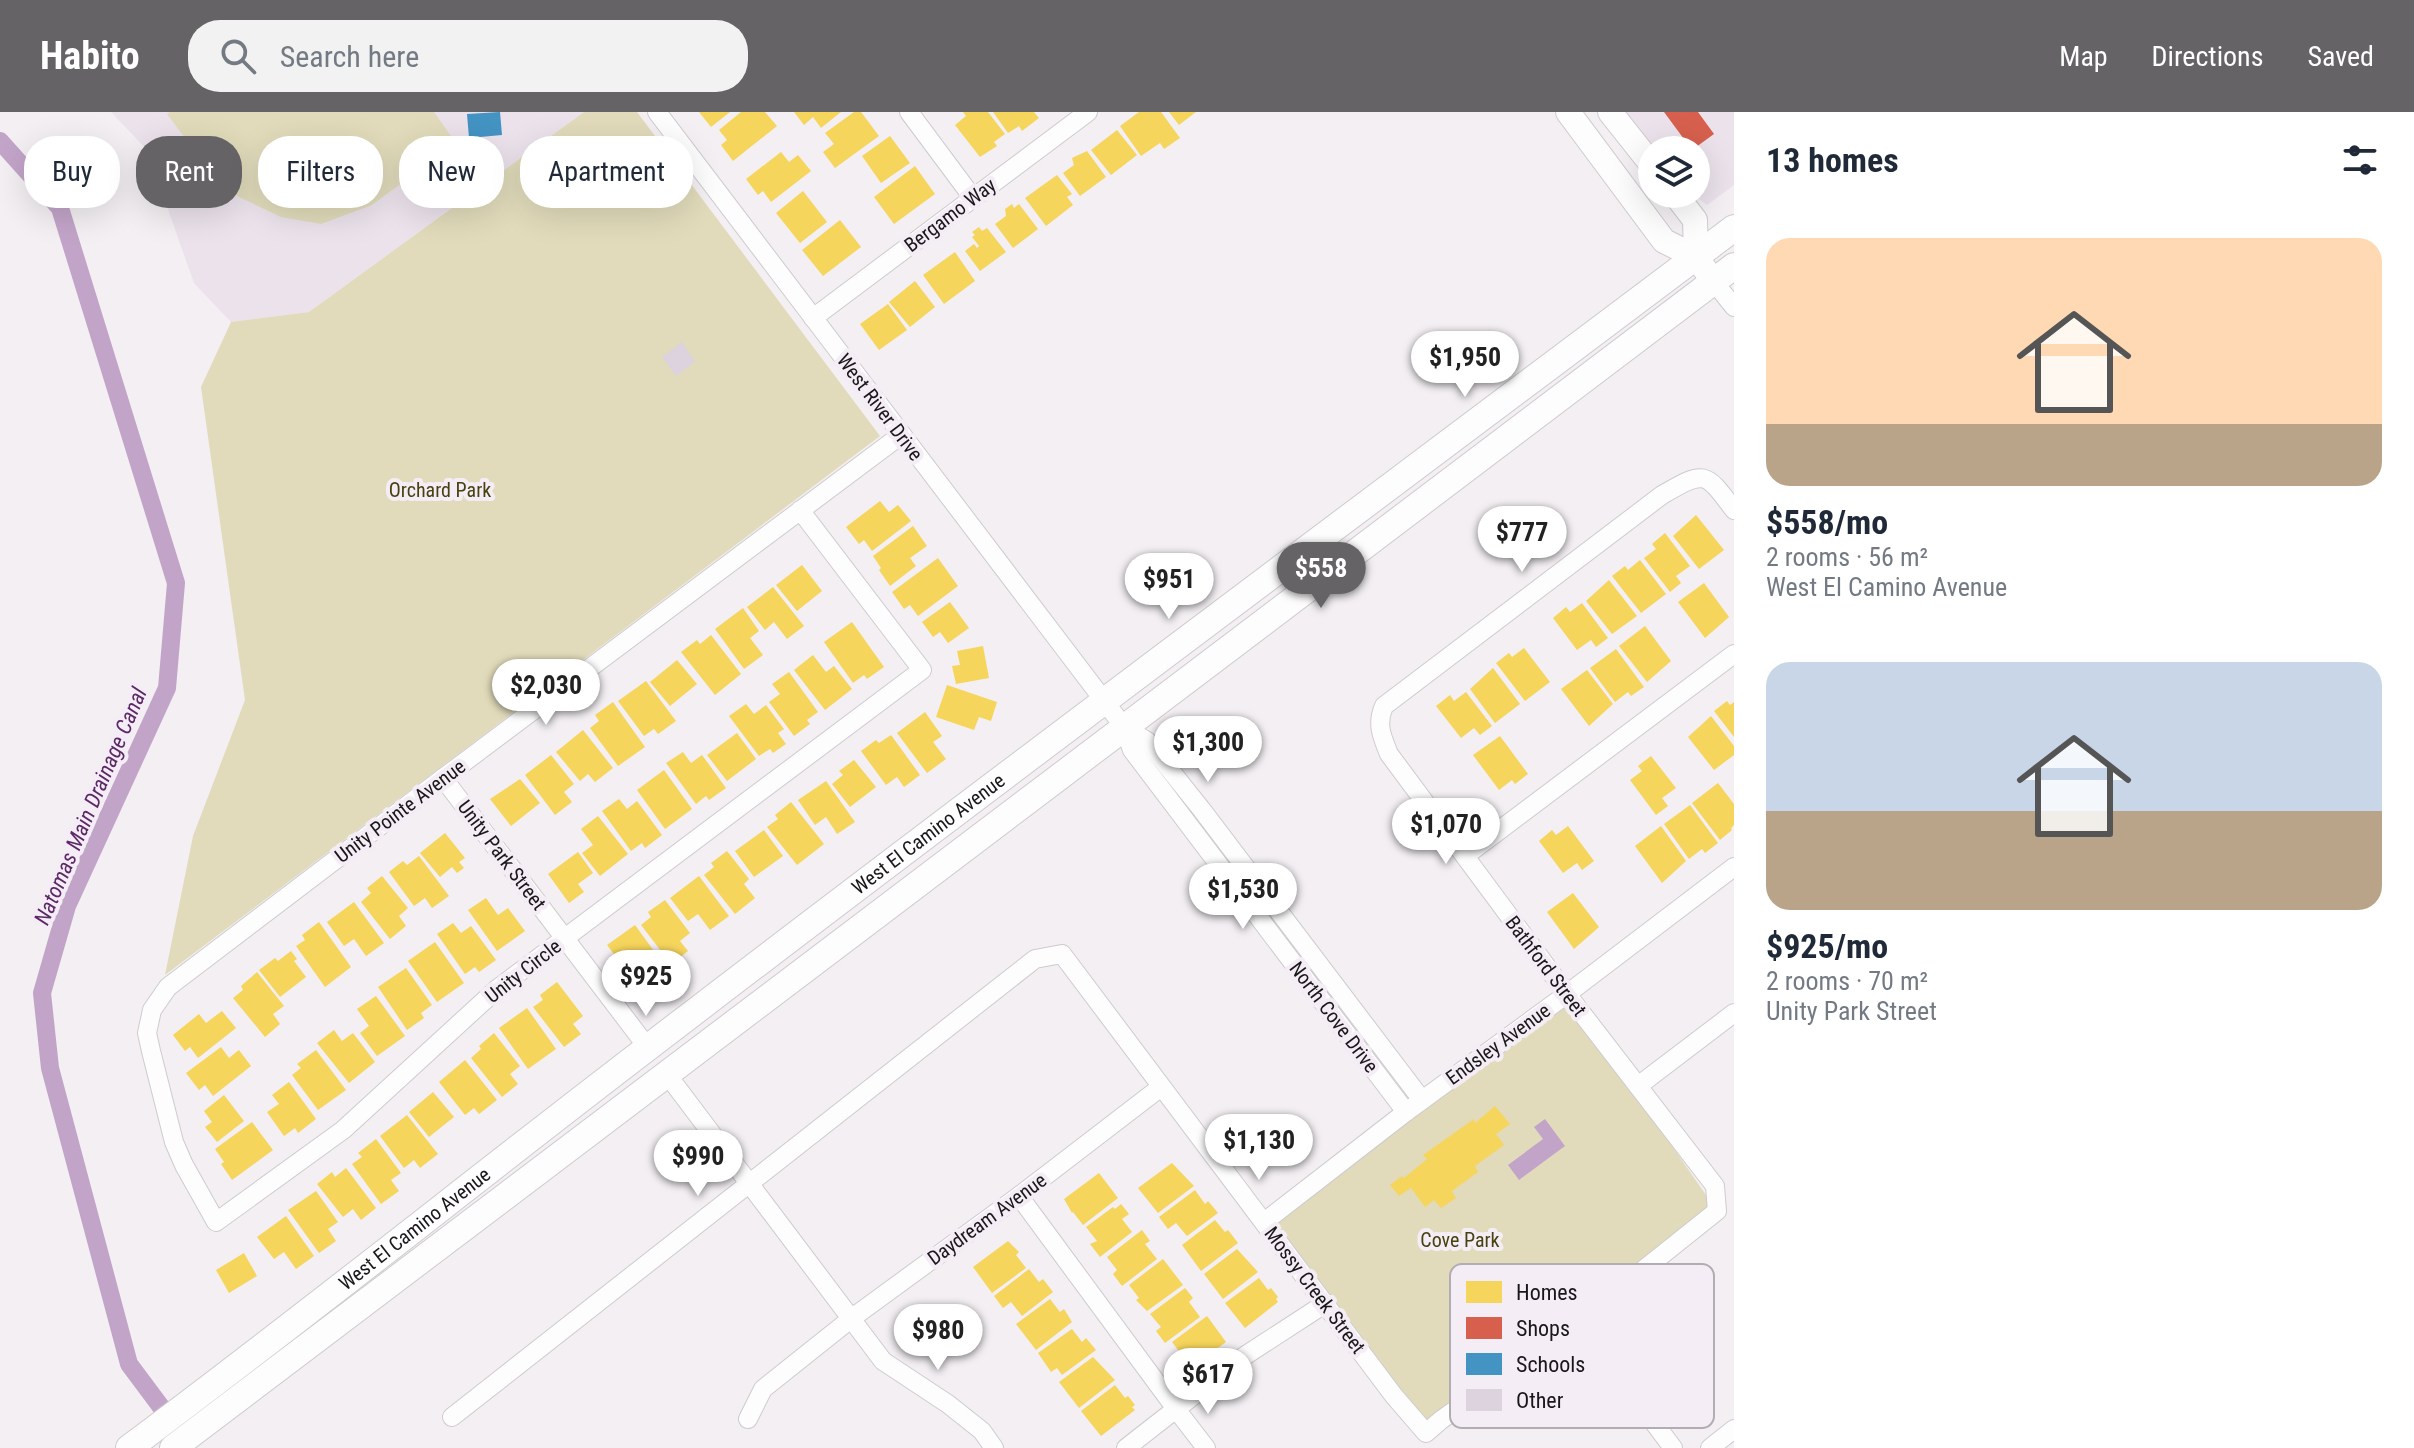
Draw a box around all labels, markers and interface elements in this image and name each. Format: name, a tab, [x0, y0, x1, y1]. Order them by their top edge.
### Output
search box	[188, 20, 748, 92]
text: Habito	[40, 34, 140, 78]
icon: search	[216, 34, 260, 78]
text: Search here	[280, 39, 419, 74]
text: Map	[2059, 40, 2108, 73]
text: Directions	[2152, 40, 2263, 73]
text: Saved	[2307, 40, 2374, 73]
chip: Buy	[24, 136, 120, 208]
chip: Rent	[136, 136, 242, 208]
chip: Filters	[258, 136, 383, 208]
chip: New	[399, 136, 504, 208]
chip: Apartment	[520, 136, 693, 208]
map controls	[1638, 136, 1710, 208]
button: layers	[1638, 136, 1710, 208]
icon: filters	[2338, 138, 2382, 182]
text: 13 homes	[1766, 140, 1899, 180]
street label: Bergamo Way	[900, 173, 1000, 257]
icon: home	[2002, 290, 2146, 434]
pin: $1,950	[1400, 331, 1530, 399]
text: $1,950	[1429, 342, 1501, 372]
street label: West River Drive	[832, 349, 928, 465]
park label: Orchard Park	[389, 478, 491, 502]
text: $558/mo	[1766, 502, 1888, 542]
pin: $777	[1475, 506, 1569, 574]
text: $777	[1496, 517, 1548, 547]
pin: $558	[1274, 542, 1368, 610]
text: 2 rooms · 56 m²	[1766, 542, 1928, 572]
pin: $951	[1122, 553, 1216, 621]
text: $558	[1295, 553, 1347, 583]
text: $951	[1143, 564, 1195, 594]
text: West El Camino Avenue	[1766, 572, 2007, 602]
pin: $2,030	[481, 659, 611, 727]
text: $2,030	[510, 670, 582, 700]
water label: Natomas Main Drainage Canal	[29, 683, 152, 929]
icon: home	[2002, 714, 2146, 858]
pin: $1,300	[1143, 716, 1273, 784]
text: $1,300	[1172, 727, 1244, 757]
street label: Unity Pointe Avenue	[330, 754, 470, 868]
street label: West El Camino Avenue	[847, 768, 1010, 899]
street label: Unity Park Street	[453, 795, 551, 915]
pin: $1,070	[1381, 798, 1511, 866]
text: $1,070	[1410, 809, 1482, 839]
pin: $1,530	[1178, 863, 1308, 931]
text: $1,530	[1207, 874, 1279, 904]
street label: Bathford Street	[1500, 911, 1592, 1021]
text: $925/mo	[1766, 926, 1888, 966]
street label: Unity Circle	[480, 934, 566, 1008]
pin: $925	[599, 950, 693, 1018]
street label: North Cove Drive	[1284, 957, 1384, 1077]
text: $925	[620, 961, 672, 991]
text: 2 rooms · 70 m²	[1766, 966, 1928, 996]
text: Unity Park Street	[1766, 996, 1937, 1026]
street label: Endsley Avenue	[1441, 998, 1555, 1090]
pin: $1,130	[1194, 1114, 1324, 1182]
text: $1,130	[1223, 1125, 1295, 1155]
pin: $990	[651, 1130, 745, 1198]
text: $990	[672, 1141, 724, 1171]
street label: West El Camino Avenue	[334, 1162, 495, 1295]
street label: Daydream Avenue	[923, 1168, 1051, 1270]
street label: Mossy Creek Street	[1259, 1222, 1371, 1358]
park label: Cove Park	[1420, 1228, 1500, 1252]
legend	[1450, 1264, 1714, 1428]
text: Homes	[1516, 1280, 1578, 1305]
pin: $980	[891, 1304, 985, 1372]
text: $980	[912, 1315, 964, 1345]
text: Shops	[1516, 1316, 1570, 1341]
pin: $617	[1161, 1348, 1255, 1416]
text: Schools	[1516, 1352, 1585, 1377]
text: $617	[1182, 1359, 1234, 1389]
text: Other	[1516, 1388, 1564, 1413]

